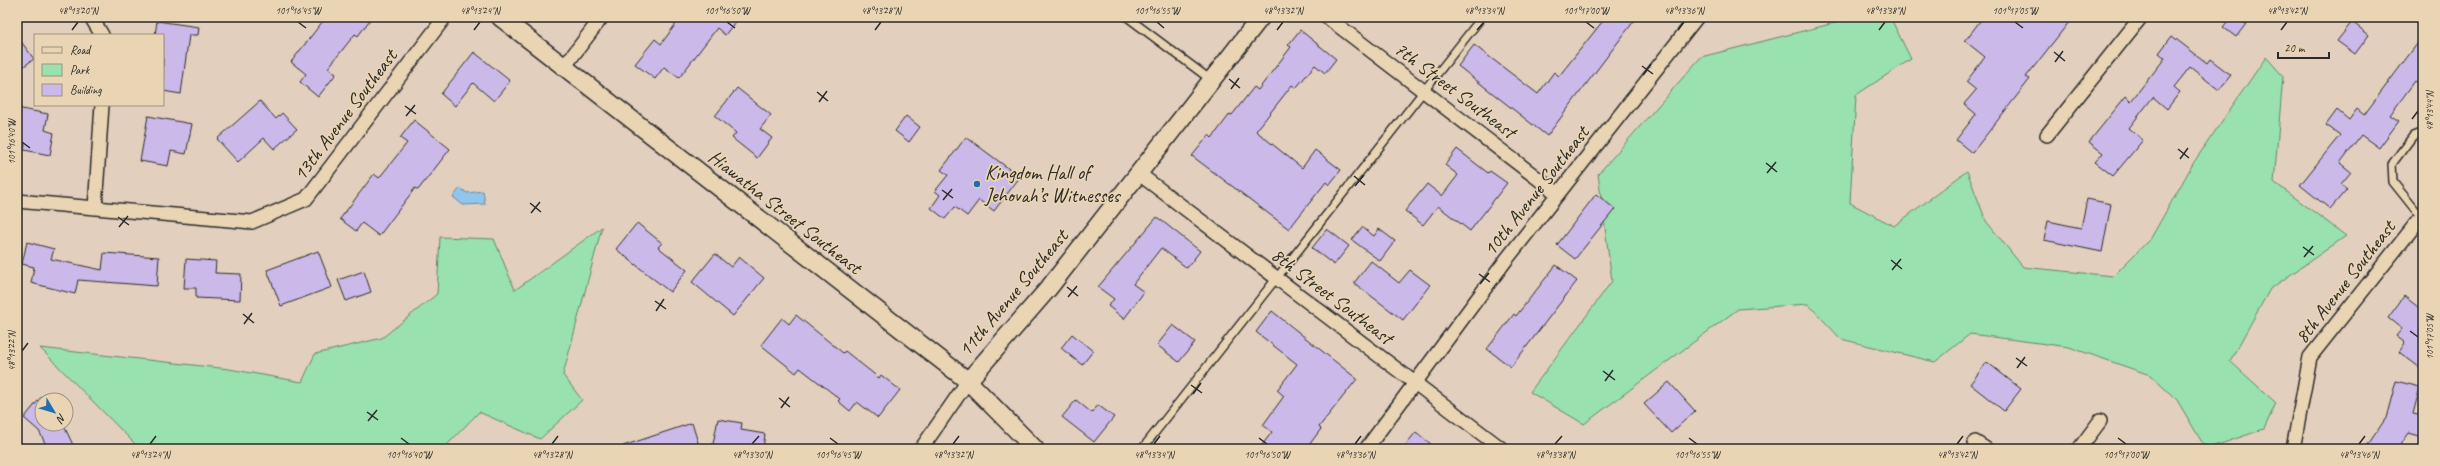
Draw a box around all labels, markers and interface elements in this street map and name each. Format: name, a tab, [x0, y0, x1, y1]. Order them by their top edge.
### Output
text: 48°13'20"N	[58, 4, 100, 17]
text: 101°16'45"W	[275, 4, 322, 17]
text: 48°13'24"N	[460, 4, 502, 17]
text: 101°16'50"W	[704, 4, 751, 17]
text: 48°13'28"N	[861, 4, 903, 17]
text: 101°16'55"W	[1134, 4, 1181, 17]
text: 48°13'32"N	[1263, 4, 1305, 17]
text: 48°13'34"N	[1464, 4, 1506, 17]
text: 101°17'00"W	[1563, 4, 1610, 17]
text: 48°13'36"N	[1664, 4, 1706, 17]
text: 48°13'38"N	[1865, 4, 1907, 17]
text: 101°17'05"W	[1992, 4, 2039, 17]
text: 48°13'42"N	[2267, 4, 2309, 17]
legend	[34, 34, 164, 106]
scale bar	[2278, 34, 2329, 60]
street label: 7th Street Southeast	[1389, 36, 1523, 146]
text: 20 m	[2284, 40, 2306, 56]
text: Road	[70, 42, 92, 58]
street label: 13th Avenue Southeast	[288, 43, 404, 186]
text: Park	[70, 62, 91, 78]
text: Building	[70, 82, 102, 98]
text: 48°13'44"N	[2423, 89, 2436, 131]
text: 101°16'40"W	[5, 118, 18, 165]
street label: 10th Avenue Southeast	[1478, 119, 1596, 261]
street label: Hiawatha Street Southeast	[703, 144, 869, 281]
place label: Kingdom Hall of Jehovah’s Witnesses	[984, 160, 1122, 208]
marker: Kingdom Hall of Jehovah’s Witnesses	[972, 179, 982, 189]
street label: 8th Avenue Southeast	[2289, 214, 2402, 348]
street label: 11th Avenue Southeast	[953, 223, 1075, 361]
street label: 8th Street Southeast	[1266, 242, 1400, 352]
text: 101°17'05"W	[2423, 313, 2436, 360]
text: 48°13'22"N	[5, 329, 18, 371]
north arrow	[34, 392, 74, 432]
text: N	[53, 411, 69, 427]
text: 48°13'24"N	[130, 448, 172, 461]
text: 101°16'40"W	[386, 448, 433, 461]
text: 48°13'28"N	[532, 448, 574, 461]
text: 48°13'30"N	[732, 448, 774, 461]
text: 101°16'45"W	[815, 448, 862, 461]
text: 48°13'32"N	[933, 448, 975, 461]
text: 48°13'34"N	[1134, 448, 1176, 461]
text: 101°16'50"W	[1244, 448, 1291, 461]
text: 48°13'36"N	[1335, 448, 1377, 461]
text: 48°13'38"N	[1535, 448, 1577, 461]
text: 101°16'55"W	[1674, 448, 1721, 461]
text: 48°13'42"N	[1937, 448, 1979, 461]
text: 101°17'00"W	[2103, 448, 2150, 461]
text: 48°13'46"N	[2339, 448, 2381, 461]

